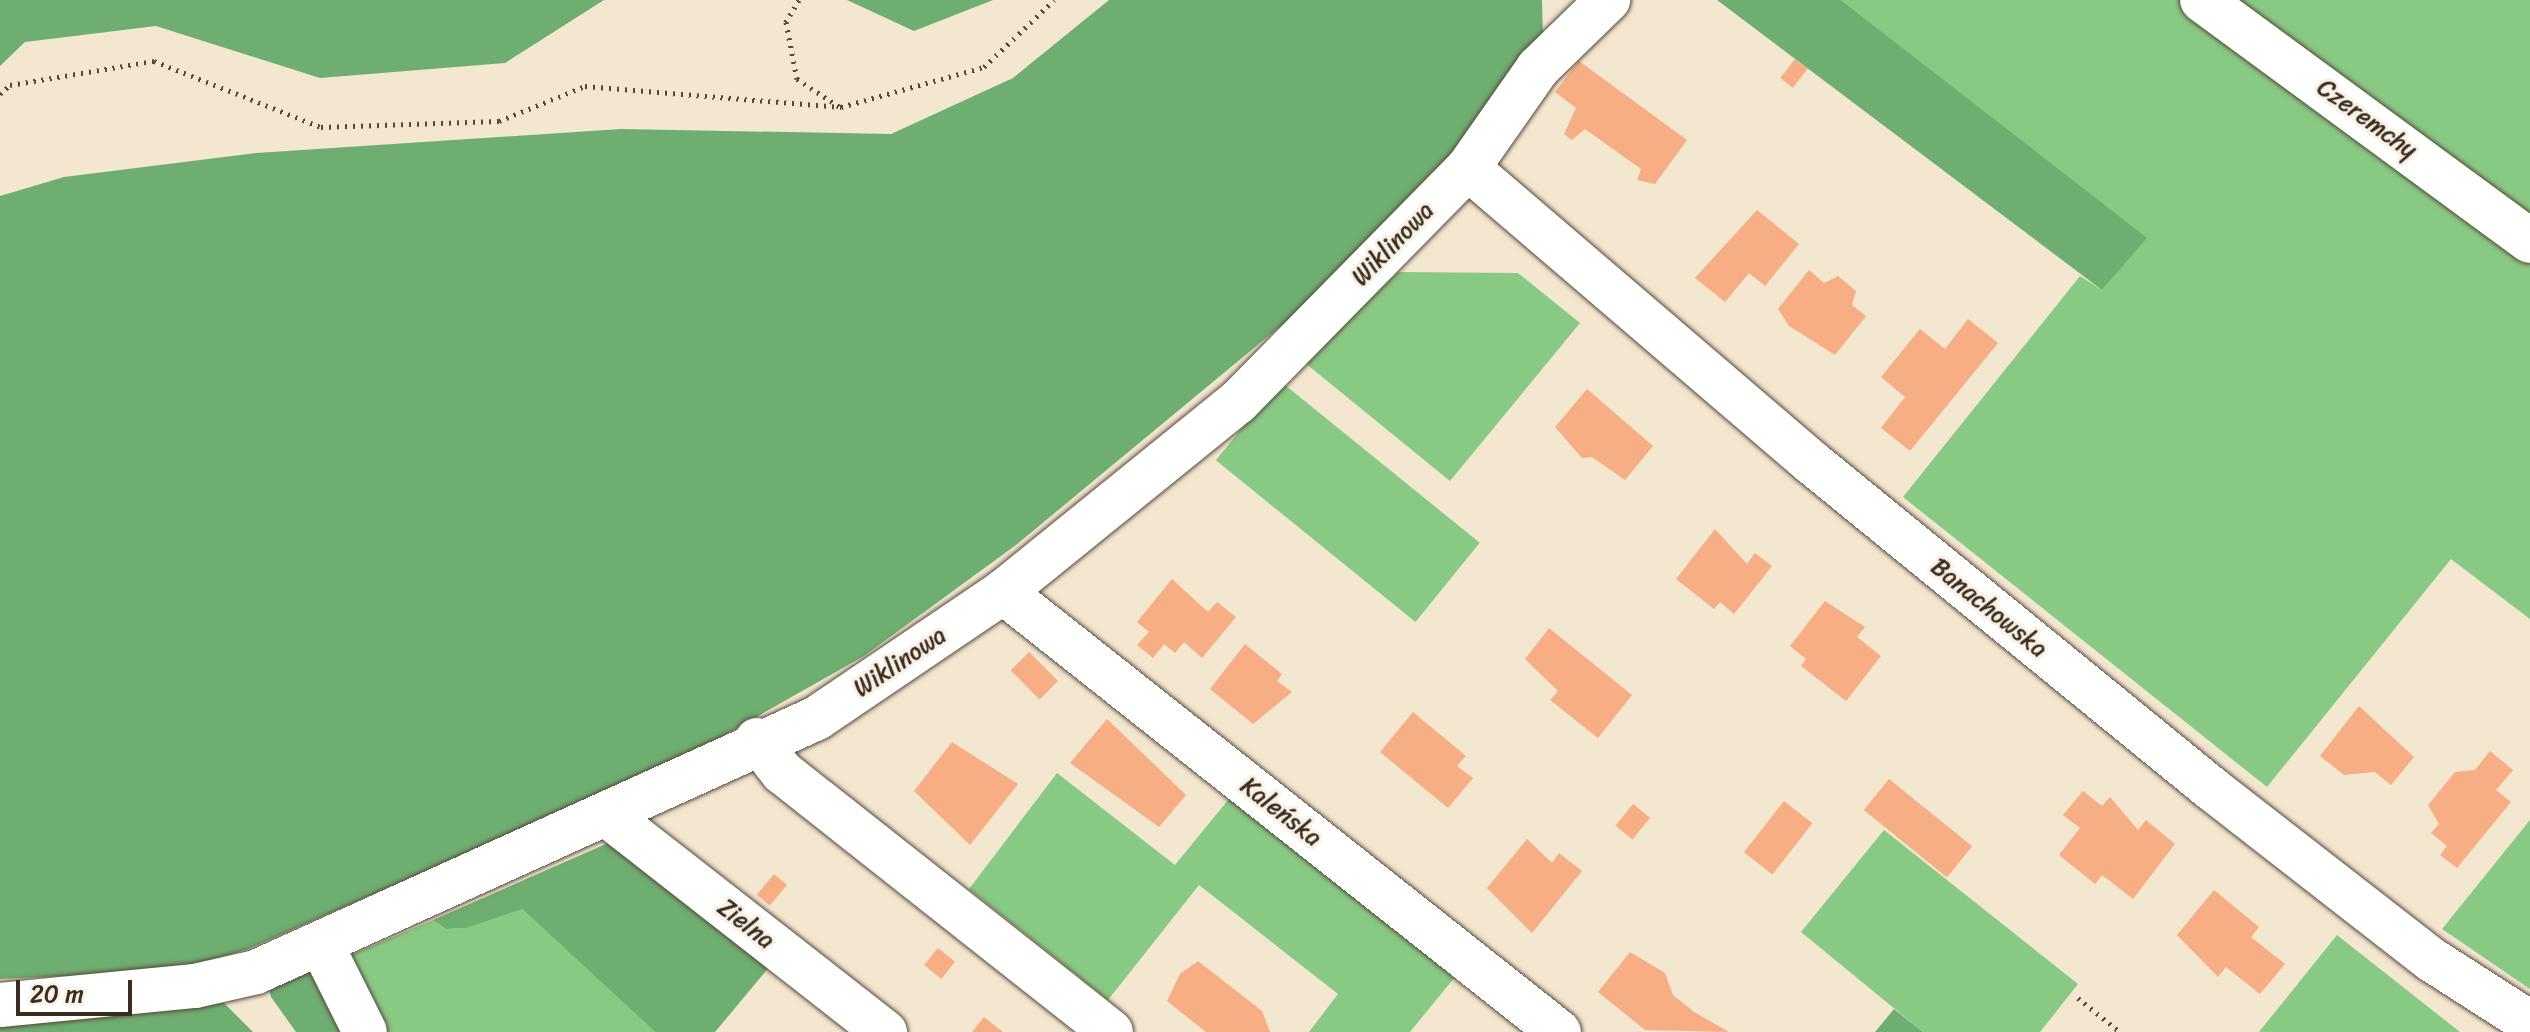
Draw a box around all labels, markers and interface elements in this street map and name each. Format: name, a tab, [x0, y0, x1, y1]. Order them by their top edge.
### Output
street label: Czeremchy	[2312, 73, 2422, 165]
street label: Wiklinowa	[1346, 196, 1440, 292]
street label: Banachowska	[1925, 552, 2053, 664]
street label: Wiklinowa	[848, 621, 952, 703]
street label: Kaleńska	[1235, 772, 1327, 852]
street label: Zielna	[712, 893, 780, 955]
scale bar	[20, 964, 136, 1014]
text: 20 m	[30, 973, 84, 1015]

